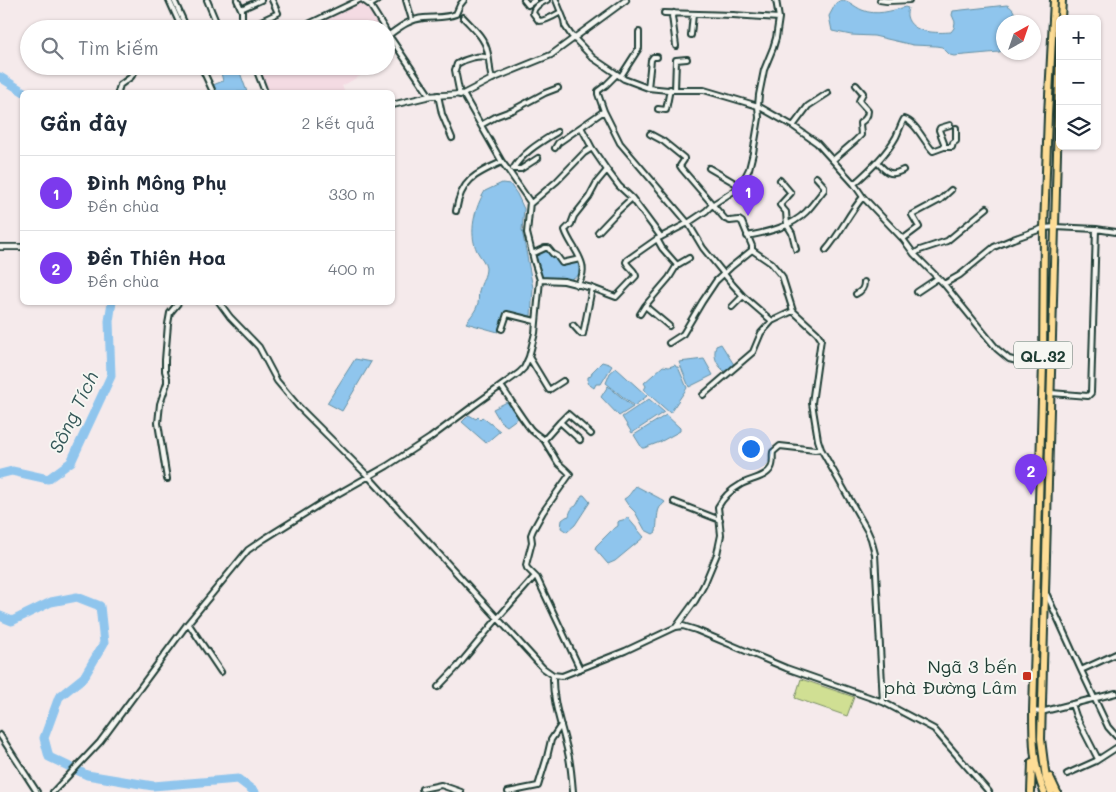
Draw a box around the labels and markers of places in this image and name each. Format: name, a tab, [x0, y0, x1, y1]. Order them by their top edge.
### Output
pin: 1	[732, 175, 764, 216]
pin: 2	[1015, 454, 1047, 495]
place label: Ngã 3 bến phà Đường Lâm	[884, 654, 1017, 699]
marker: Ngã 3 bến phà Đường Lâm	[1021, 670, 1033, 682]

